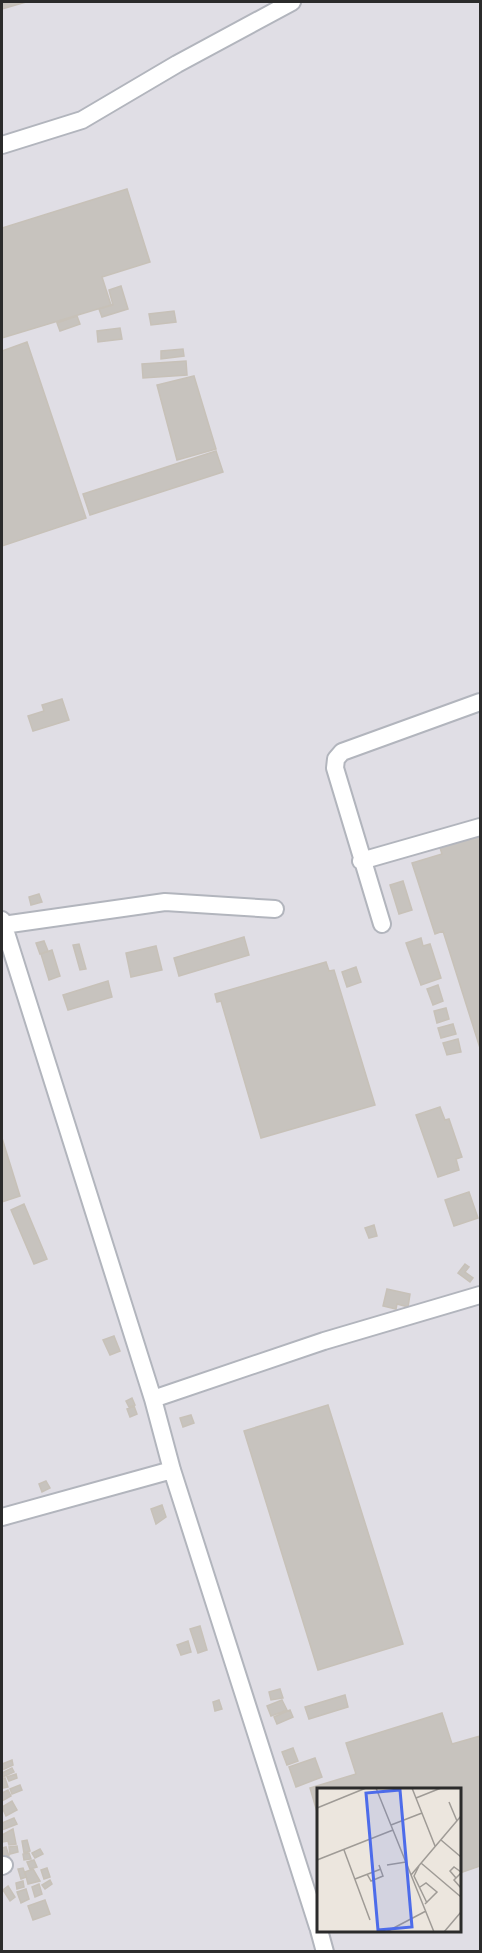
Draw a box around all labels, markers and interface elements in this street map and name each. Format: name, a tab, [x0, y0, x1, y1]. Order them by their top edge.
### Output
inset map	[317, 1788, 461, 1932]

